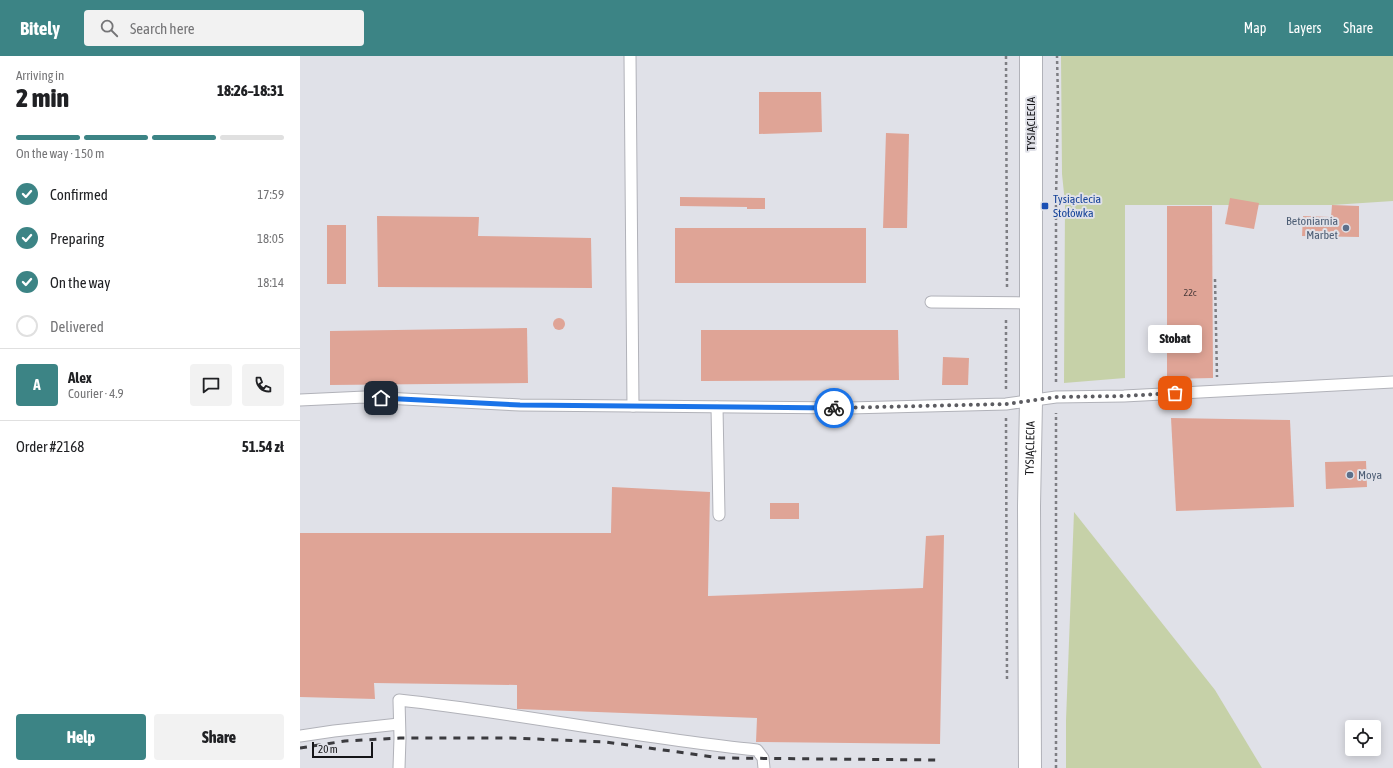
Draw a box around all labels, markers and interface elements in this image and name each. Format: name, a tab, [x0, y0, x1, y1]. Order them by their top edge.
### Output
search box	[84, 10, 364, 46]
text: Bitely	[20, 17, 60, 39]
icon: search	[98, 17, 120, 39]
text: Search here	[130, 20, 195, 37]
text: Map	[1244, 20, 1266, 36]
text: Layers	[1288, 20, 1321, 36]
text: Share	[1343, 20, 1373, 36]
text: Arriving in	[16, 68, 64, 83]
text: 18:26–18:31	[217, 82, 284, 99]
text: 2 min	[16, 83, 69, 113]
street label: TYSIĄCLECIA	[1024, 97, 1038, 151]
text: On the way · 150 m	[16, 146, 104, 161]
icon: check	[16, 183, 38, 205]
text: Confirmed	[50, 186, 108, 203]
text: 17:59	[257, 187, 284, 202]
place label: Tysiąclecia Stołówka	[1053, 192, 1101, 220]
marker: Tysiąclecia Stołówka	[1040, 201, 1050, 211]
place label: Betoniarnia Marbet	[1286, 214, 1339, 242]
marker: Betoniarnia Marbet	[1341, 223, 1351, 233]
icon: check	[16, 227, 38, 249]
text: Preparing	[50, 230, 104, 247]
text: 18:05	[257, 231, 284, 246]
icon: check	[16, 271, 38, 293]
text: On the way	[50, 274, 111, 291]
text: 18:14	[257, 275, 284, 290]
house number: 22c	[1183, 287, 1197, 298]
text: Delivered	[50, 318, 104, 335]
callout: Stobat	[1148, 325, 1202, 353]
text: Stobat	[1159, 331, 1191, 346]
button: chat	[190, 364, 232, 406]
button: phone	[242, 364, 284, 406]
text: Alex	[68, 369, 92, 386]
text: A	[33, 376, 41, 393]
pin	[1158, 376, 1192, 410]
pin	[364, 381, 398, 415]
icon: bag	[1164, 382, 1186, 404]
text: Courier · 4.9	[68, 386, 124, 401]
icon: home	[370, 387, 392, 409]
courier	[814, 388, 854, 428]
icon: bike	[823, 397, 845, 419]
street label: TYSIĄCLECIA	[1023, 421, 1038, 475]
text: Order #2168	[16, 438, 84, 455]
text: 51.54 zł	[242, 438, 284, 455]
place label: Moya	[1358, 468, 1382, 482]
marker: Moya	[1345, 470, 1355, 480]
button: Help	[16, 714, 146, 760]
button: Share	[154, 714, 284, 760]
map controls	[1345, 720, 1381, 756]
button: locate	[1345, 720, 1381, 756]
scale bar	[312, 740, 373, 759]
text: 20 m	[318, 743, 338, 755]

